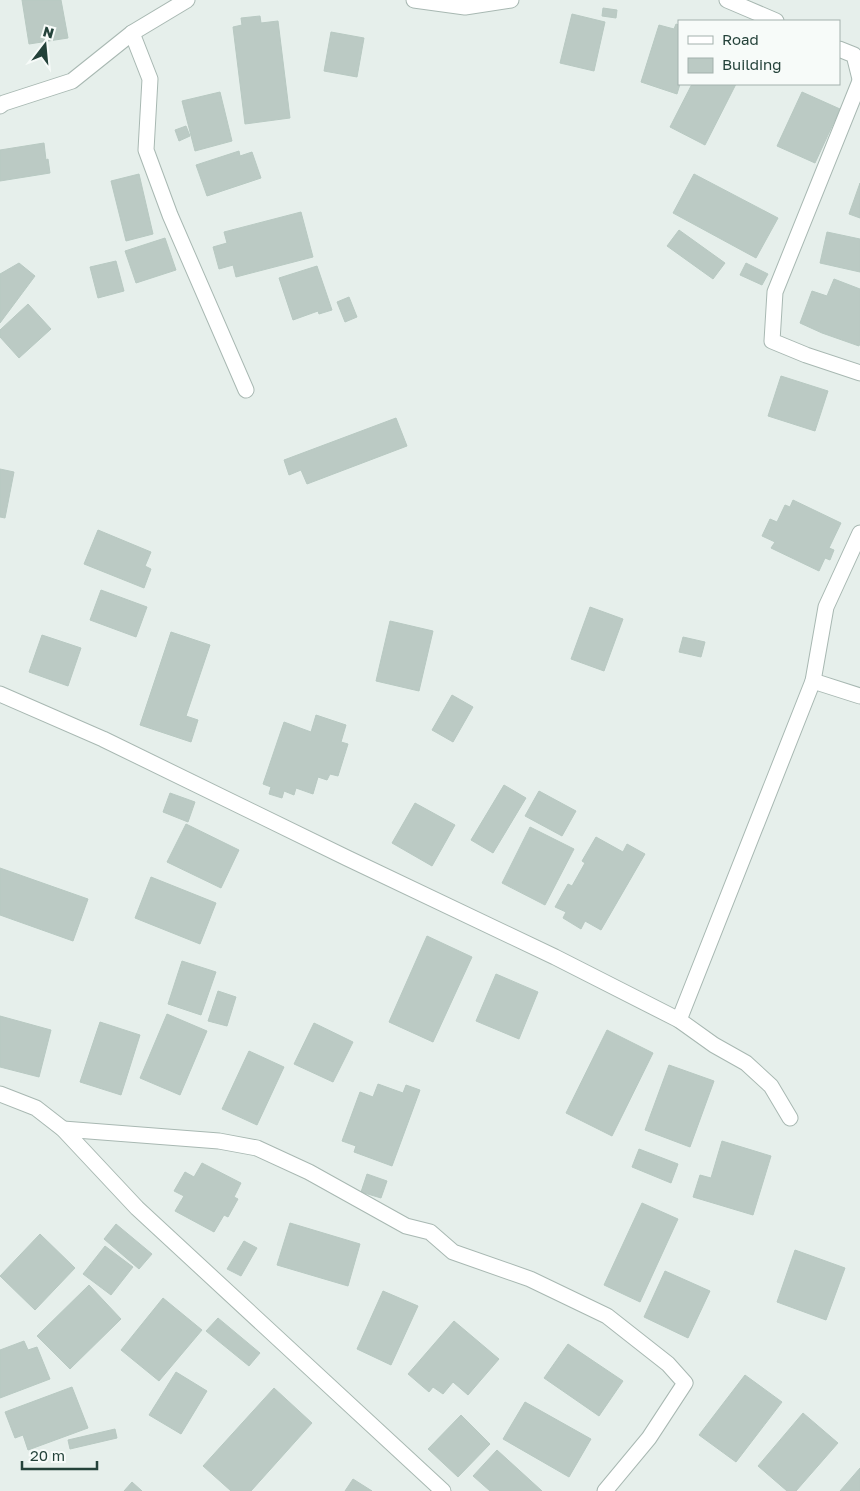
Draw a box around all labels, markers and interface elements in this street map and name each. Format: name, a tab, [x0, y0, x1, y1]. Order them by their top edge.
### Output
north arrow	[20, 20, 70, 70]
legend	[678, 20, 840, 85]
text: N	[41, 22, 56, 42]
text: Road	[722, 30, 759, 48]
text: Building	[722, 55, 782, 73]
scale bar	[22, 1438, 98, 1470]
text: 20 m	[30, 1446, 65, 1464]

